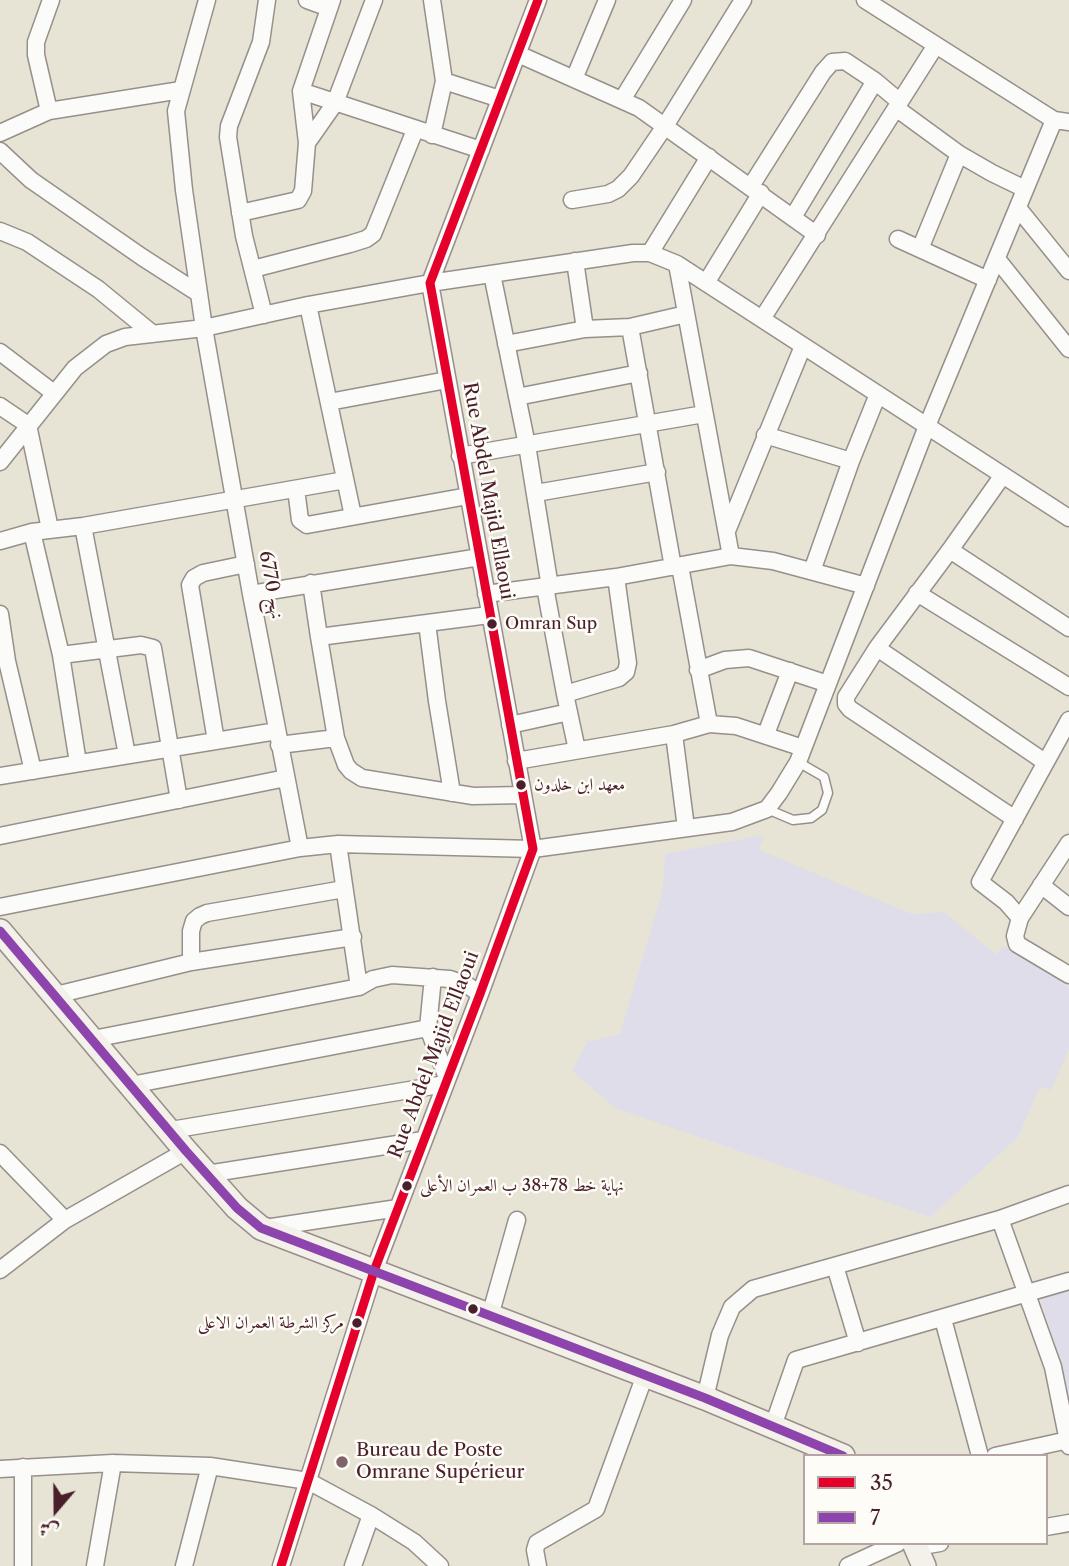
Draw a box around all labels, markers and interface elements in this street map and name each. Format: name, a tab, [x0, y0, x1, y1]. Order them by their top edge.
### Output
street label: Rue Abdel Majid Ellaoui	[458, 381, 518, 601]
street label: نهج 6770	[254, 549, 288, 621]
place label: Omran Sup	[505, 614, 597, 634]
marker: Omran Sup	[485, 617, 499, 631]
place label: معهد ابن خلدون	[534, 775, 625, 795]
marker: معهد ابن خلدون	[514, 778, 528, 792]
street label: Rue Abdel Majid Ellaoui	[384, 948, 484, 1162]
place label: نهاية خط 78+38 ب العمران الأعلى	[420, 1176, 624, 1196]
marker: نهاية خط 78+38 ب العمران الأعلى	[400, 1179, 414, 1193]
unlabelled marker	[466, 1302, 480, 1316]
place label: مركز الشرطة العمران الاعلى	[198, 1313, 344, 1333]
marker: مركز الشرطة العمران الاعلى	[350, 1316, 364, 1330]
place label: Bureau de Poste Omrane Supérieur	[356, 1440, 525, 1484]
marker: Bureau de Poste Omrane Supérieur	[334, 1454, 350, 1470]
legend	[803, 1454, 1048, 1545]
text: 35	[870, 1470, 893, 1495]
north arrow	[21, 1475, 91, 1545]
text: 7	[870, 1505, 880, 1530]
text: ش	[36, 1516, 61, 1544]

